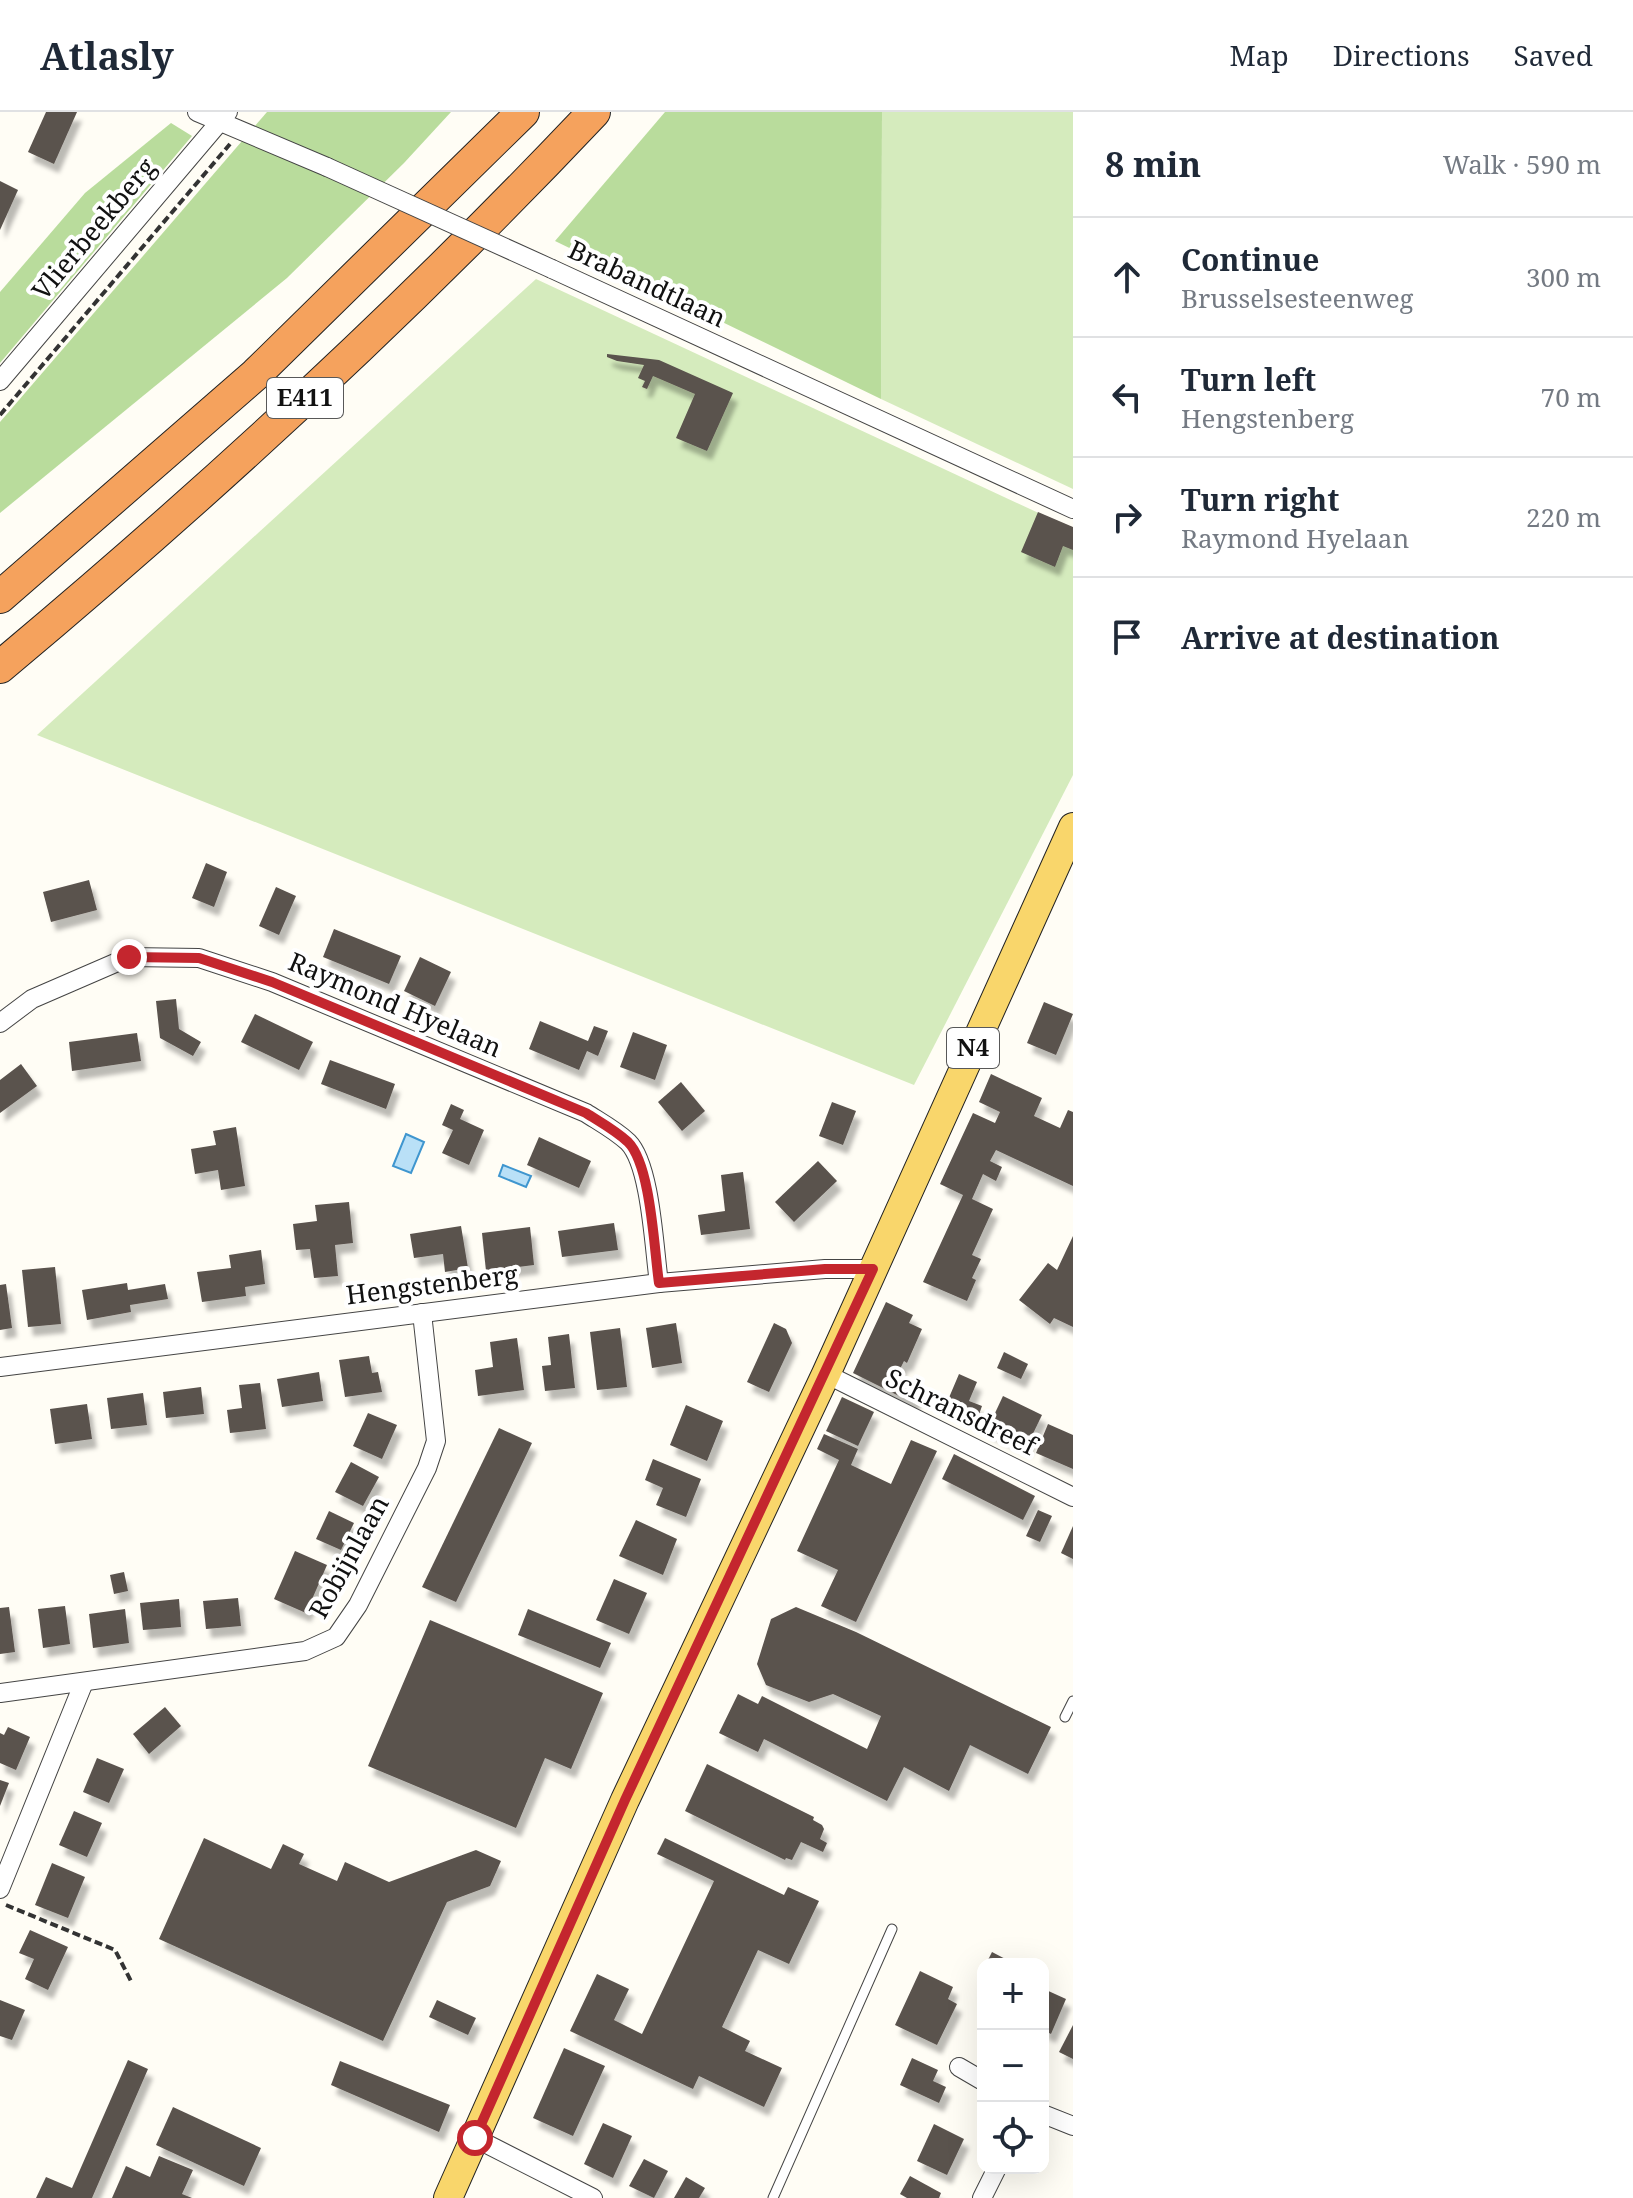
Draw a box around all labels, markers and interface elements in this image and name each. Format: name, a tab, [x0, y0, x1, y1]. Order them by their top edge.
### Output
text: Atlasly	[40, 29, 174, 81]
text: Map	[1229, 36, 1289, 74]
text: Directions	[1333, 36, 1470, 74]
text: Saved	[1514, 36, 1593, 74]
text: 8 min	[1105, 141, 1201, 187]
text: Walk · 590 m	[1443, 146, 1601, 182]
street label: Vlierbeekberg	[23, 150, 163, 307]
street label: Brabandtlaan	[563, 231, 732, 335]
text: Continue	[1181, 239, 1319, 280]
icon: ahead	[1105, 255, 1149, 299]
text: 300 m	[1526, 259, 1601, 295]
text: Brusselsesteenweg	[1181, 280, 1414, 316]
text: Turn left	[1181, 359, 1316, 400]
icon: left	[1105, 375, 1149, 419]
road number: E411	[267, 378, 343, 418]
text: 70 m	[1541, 379, 1601, 415]
text: Hengstenberg	[1181, 400, 1354, 436]
text: Turn right	[1181, 479, 1339, 520]
icon: right	[1105, 495, 1149, 539]
text: 220 m	[1526, 499, 1601, 535]
text: Raymond Hyelaan	[1181, 520, 1409, 556]
icon: arrive	[1105, 615, 1149, 659]
text: Arrive at destination	[1181, 617, 1500, 658]
route end	[111, 939, 147, 975]
street label: Raymond Hyelaan	[283, 943, 508, 1065]
road number: N4	[947, 1028, 999, 1068]
street label: Hengstenberg	[344, 1256, 520, 1312]
street label: Schransdreef	[880, 1359, 1045, 1464]
street label: Robijnlaan	[300, 1489, 397, 1624]
map controls	[977, 1958, 1049, 2174]
button: +	[977, 1958, 1049, 2030]
button: −	[977, 2030, 1049, 2102]
button: locate	[977, 2102, 1049, 2174]
route start	[457, 2120, 493, 2156]

